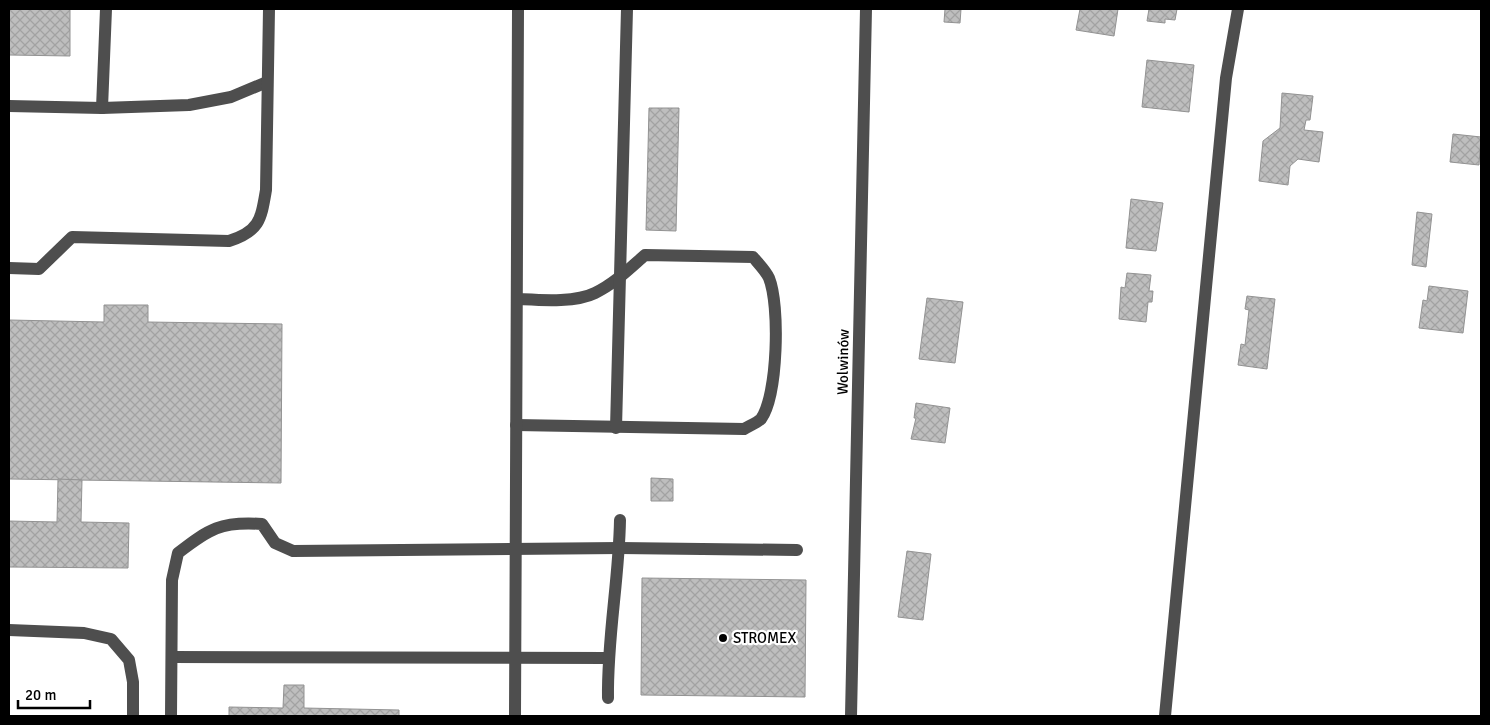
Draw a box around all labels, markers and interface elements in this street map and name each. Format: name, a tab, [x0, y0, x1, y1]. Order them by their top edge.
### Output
street label: Wolwinów	[833, 329, 853, 395]
place label: STROMEX	[733, 629, 797, 647]
marker: STROMEX	[717, 632, 729, 644]
scale bar	[18, 678, 90, 710]
text: 20 m	[25, 686, 56, 704]

